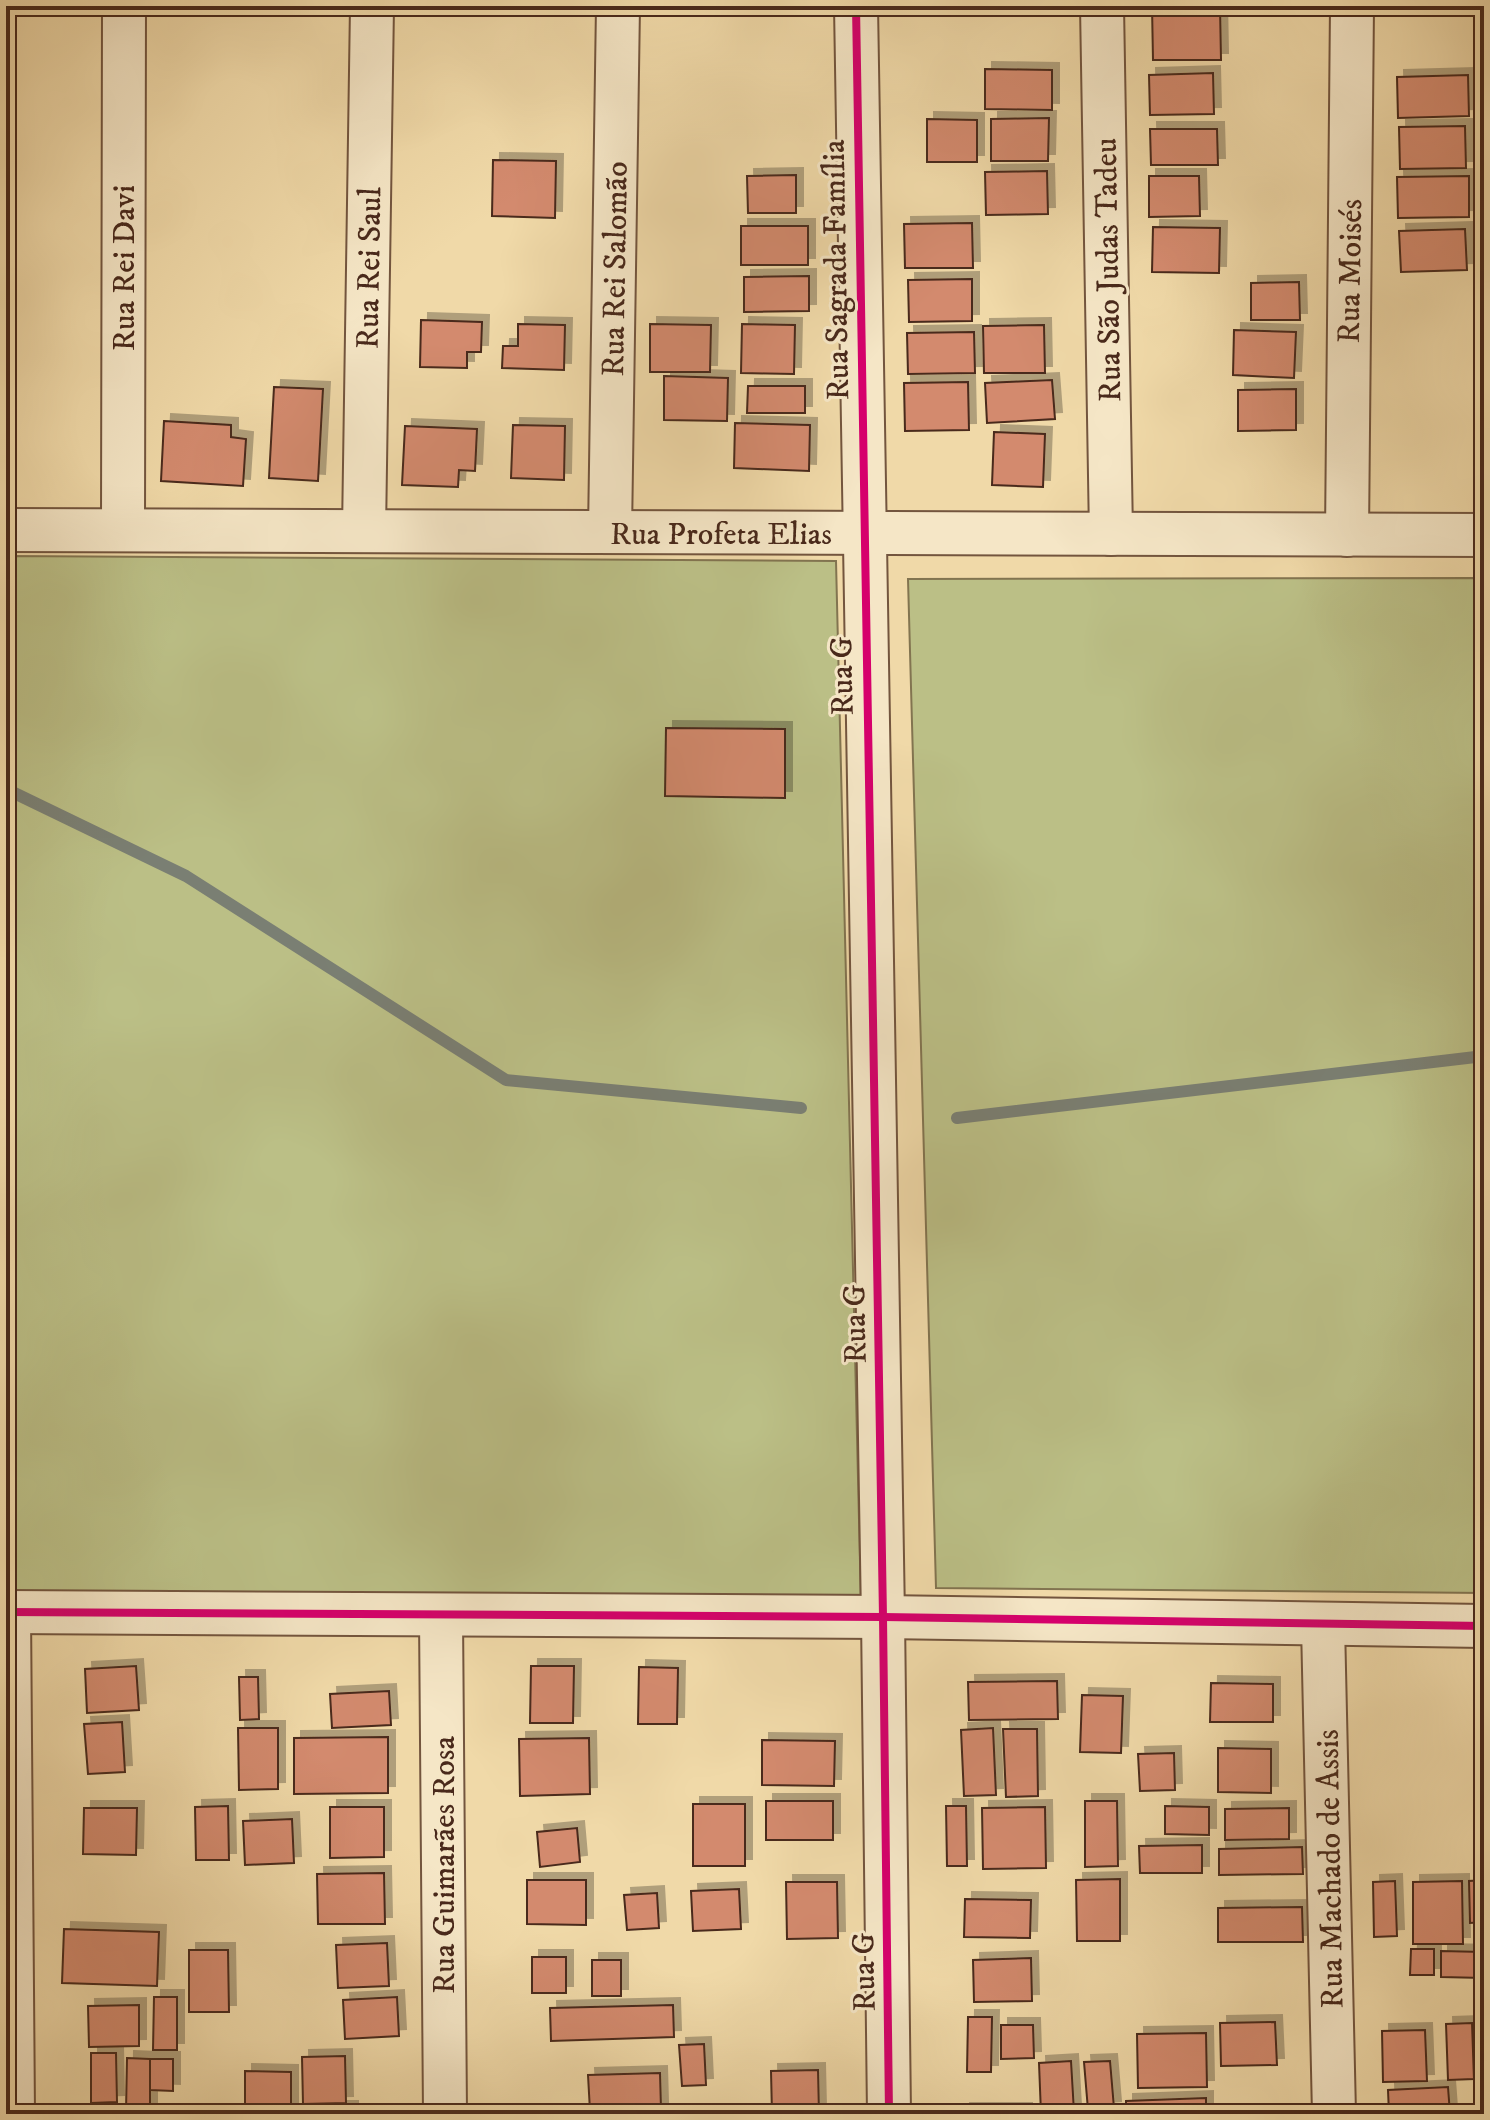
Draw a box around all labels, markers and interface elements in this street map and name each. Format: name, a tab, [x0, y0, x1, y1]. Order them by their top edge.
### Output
street label: Rua São Judas Tadeu	[1087, 137, 1131, 402]
street label: Rua Sagrada Família	[815, 139, 859, 401]
street label: Rua Rei Salomão	[594, 161, 638, 377]
street label: Rua Rei Davi	[105, 185, 145, 351]
street label: Rua Rei Saul	[349, 186, 391, 349]
street label: Rua Moisés	[1330, 198, 1372, 344]
street label: Rua Profeta Elias	[610, 515, 832, 555]
street label: Rua G	[822, 636, 864, 716]
street label: Rua G	[835, 1284, 877, 1364]
street label: Rua Machado de Assis	[1309, 1729, 1353, 2009]
street label: Rua Guimarães Rosa	[425, 1736, 465, 1994]
street label: Rua G	[844, 1932, 886, 2012]

